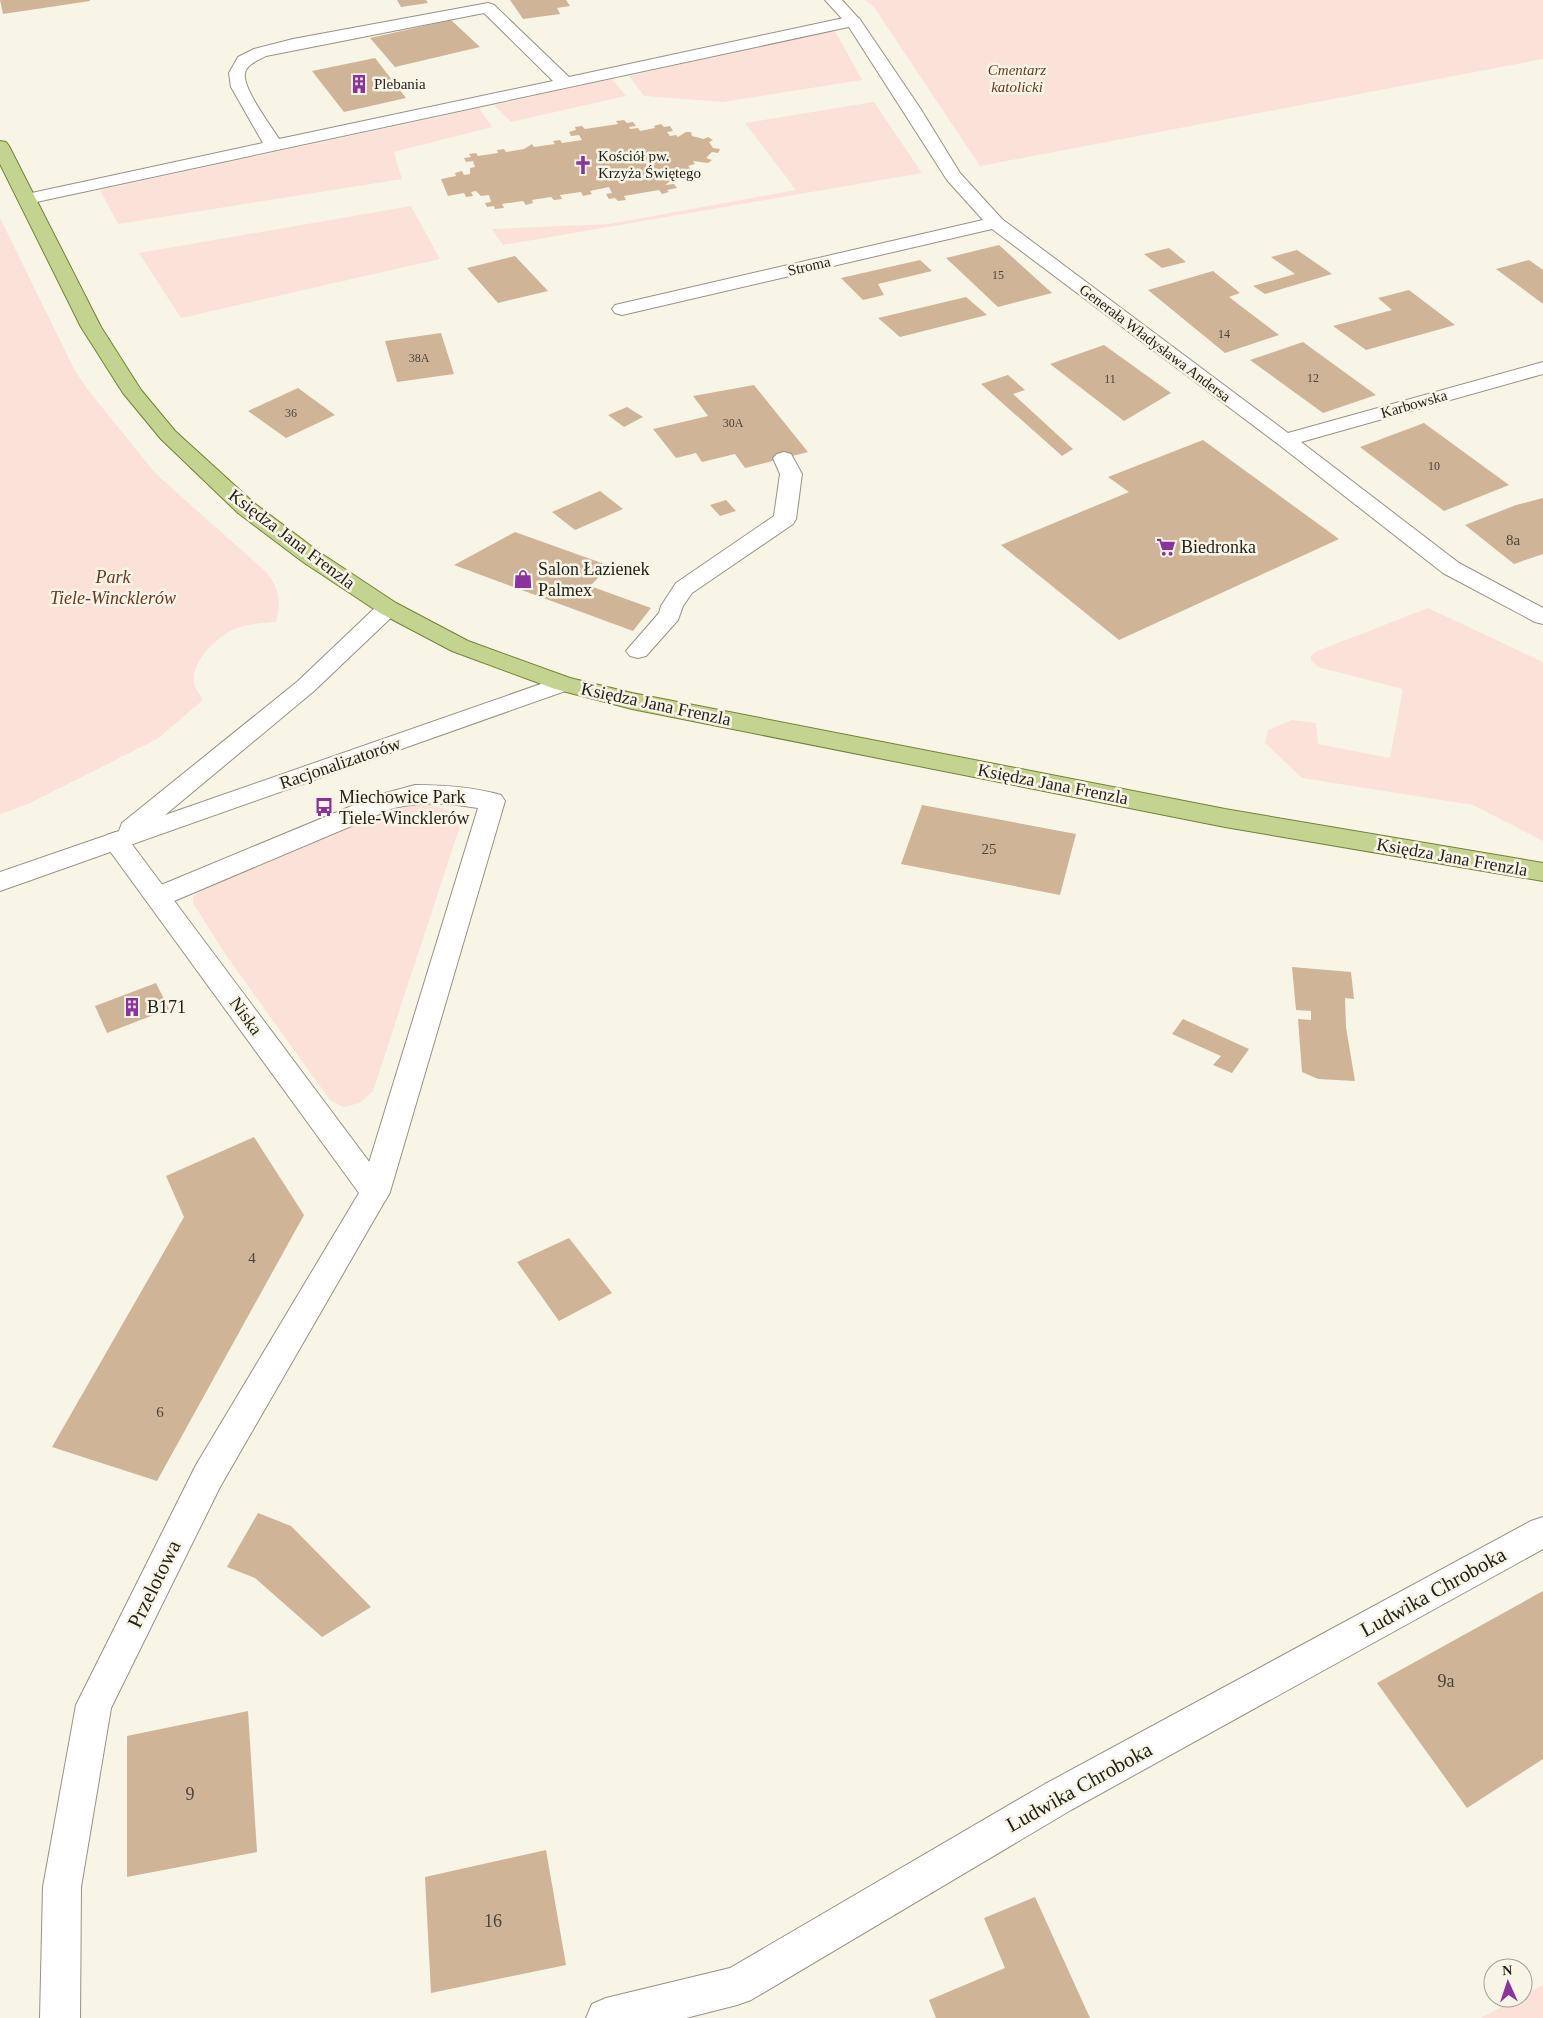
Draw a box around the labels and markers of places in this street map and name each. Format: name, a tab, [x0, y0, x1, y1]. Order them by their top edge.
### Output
building icon: Plebania	[348, 73, 370, 95]
place label: Plebania	[374, 76, 426, 92]
place label: Kościół pw. Krzyża Świętego	[598, 148, 701, 181]
church icon: Kościół pw. Krzyża Świętego	[572, 154, 594, 176]
supermarket icon: Biedronka	[1155, 536, 1177, 558]
place label: Biedronka	[1181, 537, 1256, 557]
place label: Salon Łazienek Palmex	[538, 559, 649, 600]
shop icon: Salon Łazienek Palmex	[512, 568, 534, 590]
place label: Miechowice Park Tiele-Wincklerów	[339, 787, 470, 828]
bus stop icon: Miechowice Park Tiele-Wincklerów	[313, 796, 335, 818]
building icon: B171	[121, 996, 143, 1018]
place label: B171	[147, 997, 186, 1017]

